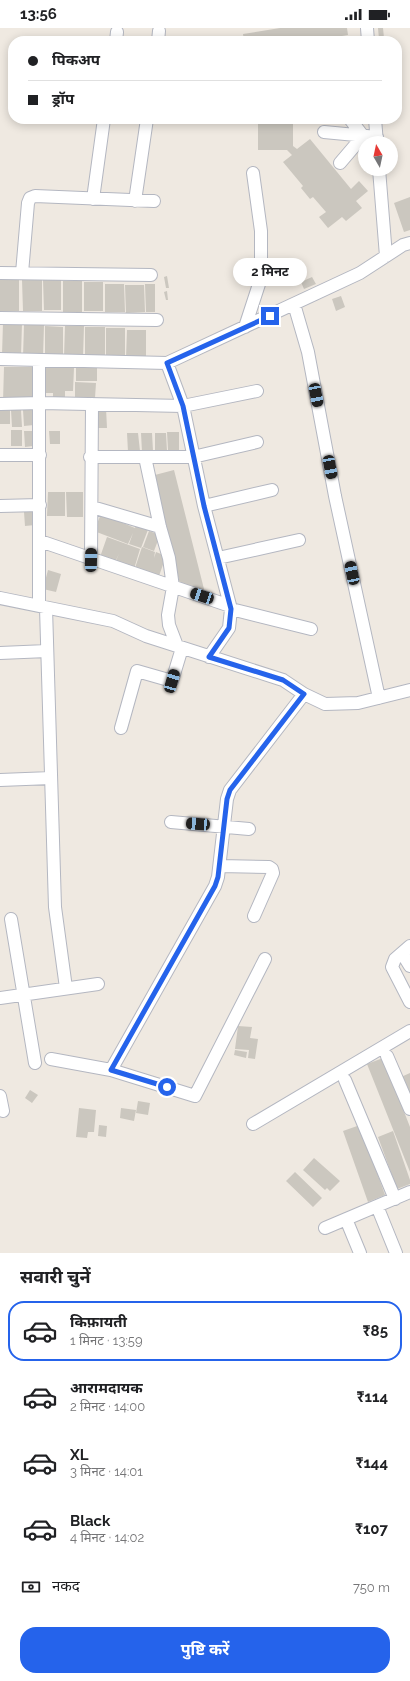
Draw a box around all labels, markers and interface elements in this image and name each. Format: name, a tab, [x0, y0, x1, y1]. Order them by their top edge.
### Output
text: 13:56	[20, 5, 57, 23]
text: पिकअप	[52, 51, 100, 69]
text: ड्रॉप	[52, 90, 74, 108]
north arrow	[358, 136, 398, 176]
map controls	[358, 136, 398, 176]
callout: 2 मिनट	[233, 258, 307, 286]
text: 2 मिनट	[251, 264, 289, 279]
route end	[261, 307, 279, 325]
car	[308, 382, 324, 408]
car	[322, 454, 338, 480]
car	[85, 548, 97, 572]
car	[344, 560, 360, 586]
car	[189, 587, 215, 605]
car	[163, 668, 181, 694]
car	[186, 817, 210, 831]
route start	[158, 1078, 176, 1096]
text: सवारी चुनें	[20, 1266, 91, 1287]
icon: car	[22, 1313, 58, 1349]
text: किफ़ायती	[70, 1313, 127, 1331]
text: ₹85	[363, 1322, 388, 1340]
text: 1 मिनट · 13:59	[70, 1333, 143, 1348]
icon: car	[22, 1379, 58, 1415]
text: आरामदायक	[70, 1379, 143, 1397]
text: ₹114	[357, 1388, 388, 1406]
text: 2 मिनट · 14:00	[70, 1399, 145, 1414]
icon: car	[22, 1445, 58, 1481]
text: XL	[70, 1446, 88, 1464]
text: ₹144	[355, 1454, 388, 1472]
text: 3 मिनट · 14:01	[70, 1464, 143, 1479]
icon: car	[22, 1511, 58, 1547]
text: Black	[70, 1512, 110, 1530]
text: ₹107	[355, 1520, 388, 1538]
text: 4 मिनट · 14:02	[70, 1530, 144, 1545]
icon: cash	[20, 1576, 42, 1598]
text: नकद	[52, 1577, 80, 1595]
text: 750 m	[353, 1580, 390, 1595]
button: पुष्टि करें	[20, 1627, 390, 1673]

